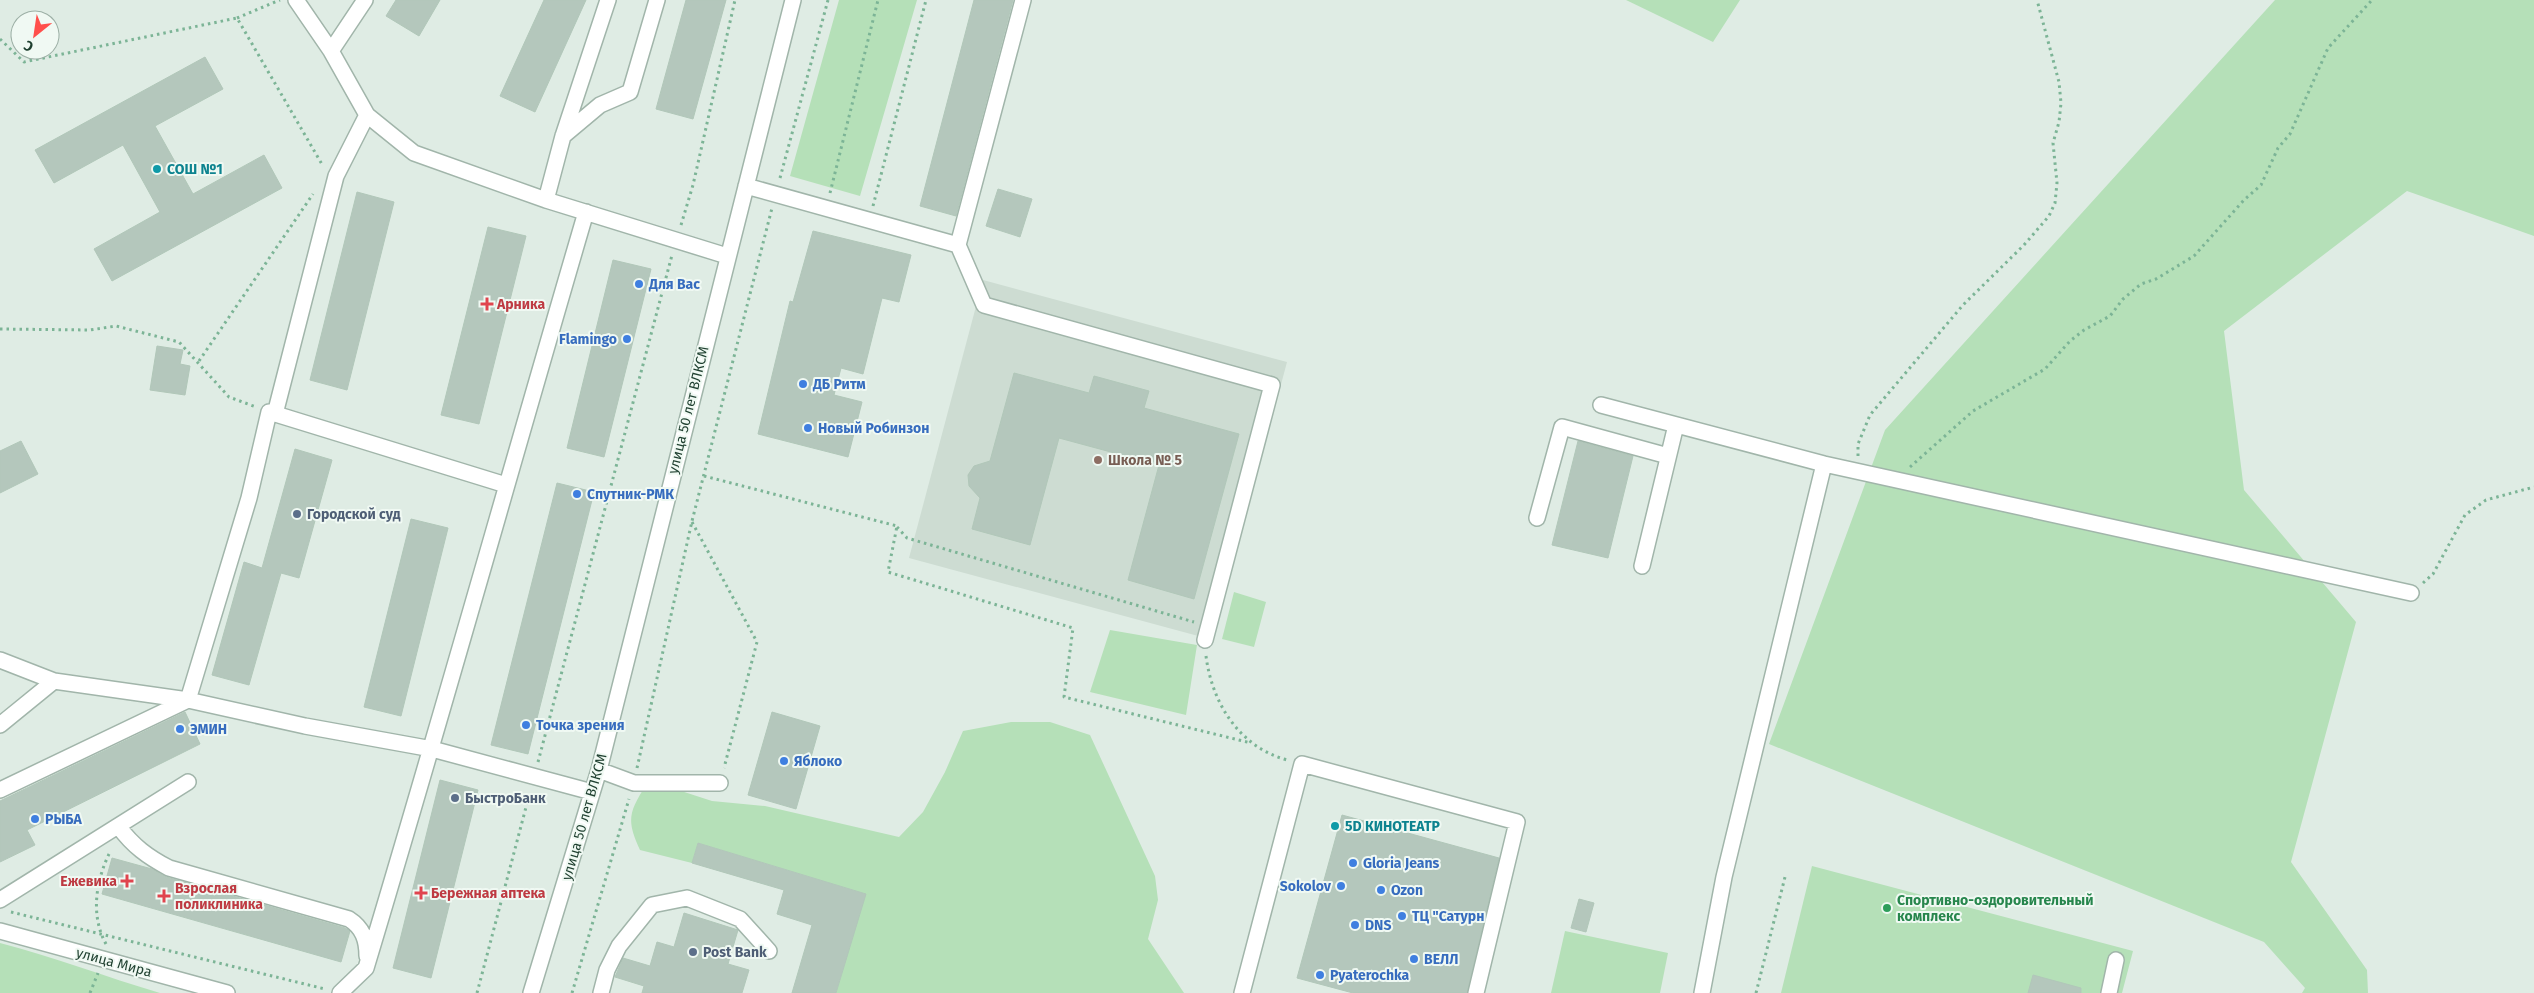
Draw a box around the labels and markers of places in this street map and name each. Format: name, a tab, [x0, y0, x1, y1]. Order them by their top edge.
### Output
place label: СОШ №1	[167, 161, 223, 178]
marker: СОШ №1	[151, 163, 163, 175]
place label: Для Вас	[648, 276, 700, 293]
marker: Для Вас	[633, 278, 645, 290]
place label: Арника	[496, 296, 546, 313]
marker: Арника	[481, 298, 493, 310]
place label: Flamingo	[559, 331, 617, 348]
marker: Flamingo	[621, 333, 633, 345]
place label: ДБ Ритм	[812, 376, 866, 393]
marker: ДБ Ритм	[797, 378, 809, 390]
place label: Новый Робинзон	[818, 420, 929, 437]
marker: Новый Робинзон	[802, 422, 814, 434]
place label: Школа № 5	[1108, 452, 1182, 469]
marker: Школа № 5	[1092, 454, 1104, 466]
place label: Спутник-РМК	[587, 486, 674, 503]
marker: Спутник-РМК	[571, 488, 583, 500]
place label: Городской суд	[307, 506, 401, 523]
marker: Городской суд	[291, 508, 303, 520]
place label: Точка зрения	[536, 717, 624, 734]
marker: Точка зрения	[520, 719, 532, 731]
place label: ЭМИН	[190, 721, 227, 738]
marker: ЭМИН	[174, 723, 186, 735]
place label: Яблоко	[794, 753, 842, 770]
marker: Яблоко	[778, 755, 790, 767]
place label: БыстроБанк	[465, 790, 546, 807]
marker: БыстроБанк	[449, 792, 461, 804]
place label: РЫБА	[45, 811, 83, 828]
marker: РЫБА	[29, 813, 41, 825]
place label: 5D КИНОТЕАТР	[1345, 818, 1440, 835]
marker: 5D КИНОТЕАТР	[1329, 820, 1341, 832]
place label: Gloria Jeans	[1363, 855, 1440, 872]
marker: Gloria Jeans	[1347, 857, 1359, 869]
place label: Ежевика	[60, 873, 117, 890]
marker: Ежевика	[121, 875, 133, 887]
place label: Sokolov	[1280, 878, 1332, 895]
place label: Взрослая поликлиника	[175, 880, 263, 913]
marker: Sokolov	[1335, 880, 1347, 892]
place label: Ozon	[1391, 882, 1423, 899]
marker: Ozon	[1375, 884, 1387, 896]
place label: Бережная аптека	[431, 885, 546, 902]
marker: Бережная аптека	[415, 887, 427, 899]
marker: Взрослая поликлиника	[157, 889, 171, 903]
place label: Спортивно-оздоровительный комплекс	[1897, 892, 2093, 925]
marker: Спортивно-оздоровительный комплекс	[1881, 902, 1893, 914]
place label: ТЦ "Сатурн	[1412, 908, 1484, 925]
marker: ТЦ "Сатурн	[1396, 910, 1408, 922]
place label: DNS	[1365, 917, 1391, 934]
marker: DNS	[1349, 919, 1361, 931]
place label: Post Bank	[703, 944, 767, 961]
marker: Post Bank	[687, 946, 699, 958]
place label: ВЕЛЛ	[1424, 951, 1458, 968]
marker: ВЕЛЛ	[1408, 953, 1420, 965]
place label: Pyaterochka	[1330, 967, 1409, 984]
marker: Pyaterochka	[1314, 969, 1326, 981]

